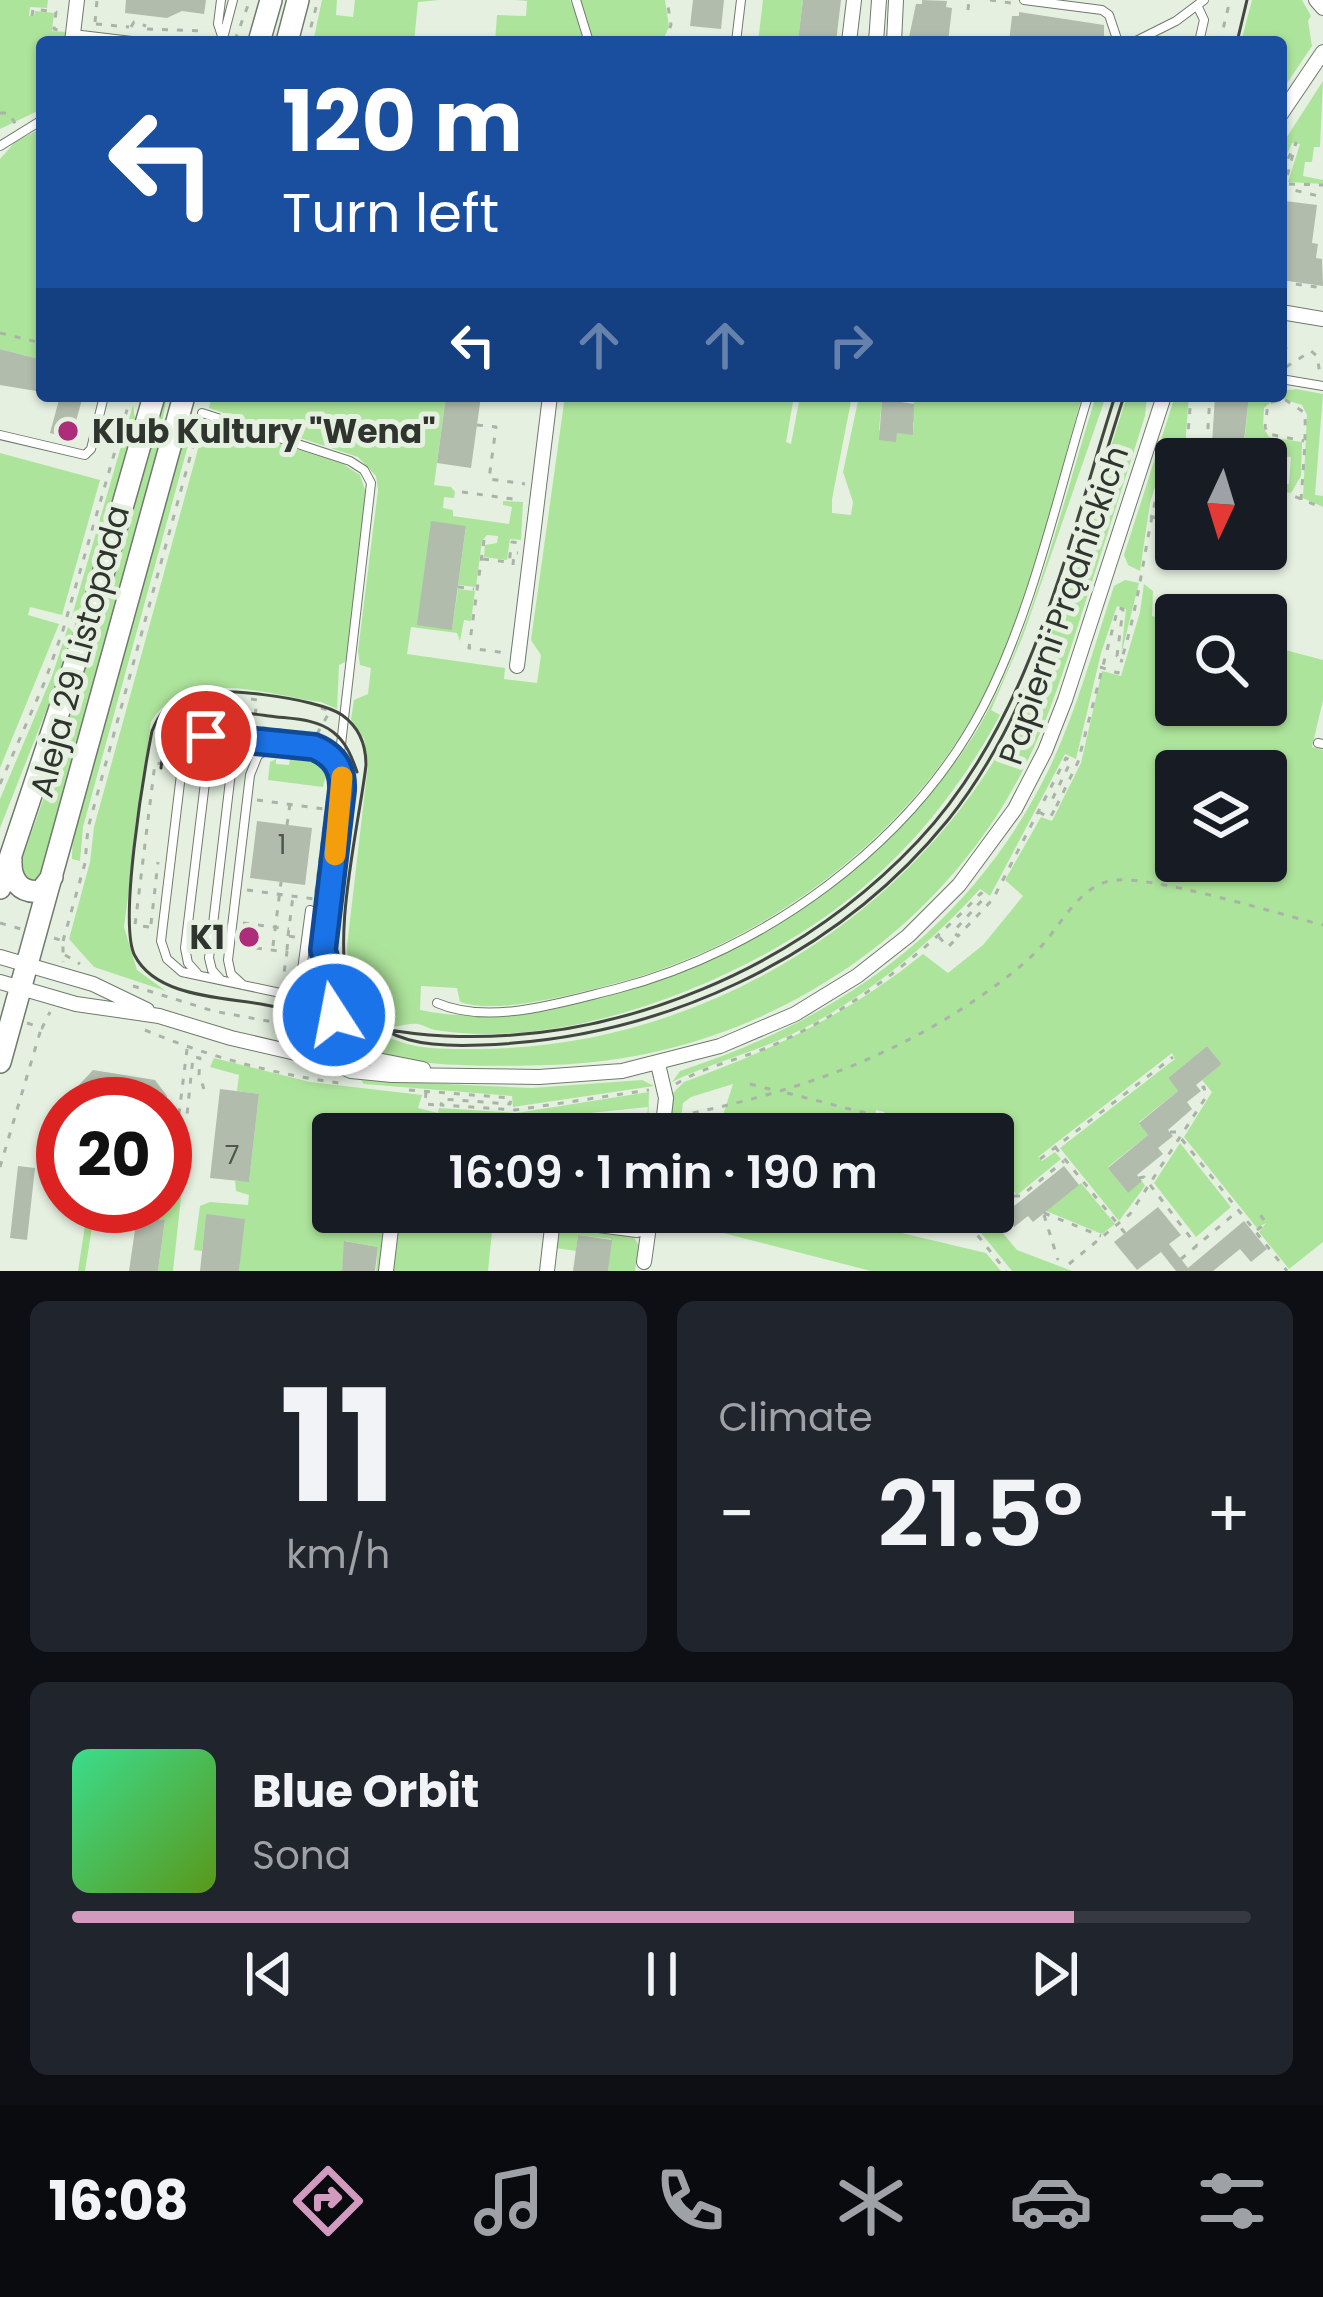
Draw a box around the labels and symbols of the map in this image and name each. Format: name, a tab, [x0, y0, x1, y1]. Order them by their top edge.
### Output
place label: Klub Kultury "Wena"	[92, 408, 436, 455]
marker: Klub Kultury "Wena"	[55, 418, 81, 444]
north arrow	[1155, 438, 1287, 570]
street label: Papierni Prądnickich	[987, 439, 1140, 771]
street label: Aleja 29 Listopada	[18, 500, 141, 802]
pin	[155, 685, 257, 787]
house number: 1	[278, 826, 286, 863]
place label: K1	[190, 914, 225, 961]
marker: K1	[236, 924, 262, 950]
position arrow	[271, 952, 397, 1078]
speed limit sign: 20	[36, 1077, 192, 1233]
house number: 7	[225, 1136, 239, 1173]

